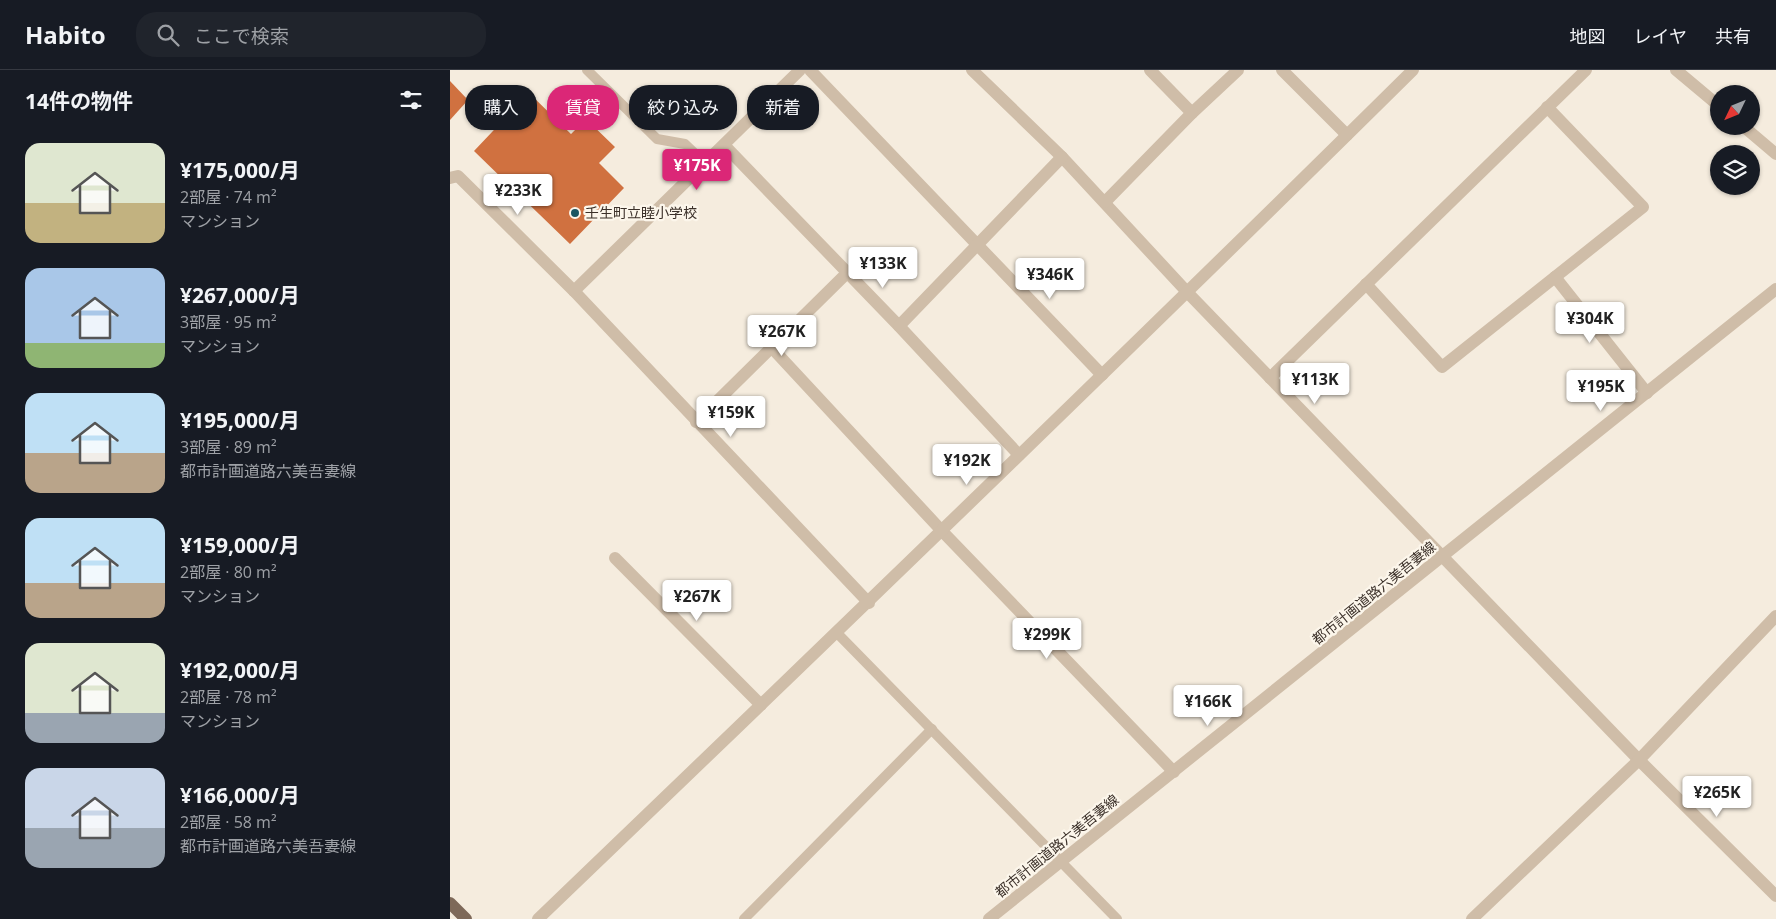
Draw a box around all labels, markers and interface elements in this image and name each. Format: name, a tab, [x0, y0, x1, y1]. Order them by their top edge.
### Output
search box	[136, 12, 486, 57]
text: Habito	[25, 18, 106, 51]
icon: search	[154, 21, 182, 49]
text: ここで検索	[194, 23, 289, 49]
text: 地図	[1570, 24, 1606, 48]
text: レイヤ	[1634, 24, 1687, 48]
text: 共有	[1715, 24, 1751, 48]
chip: 購入	[465, 85, 537, 130]
chip: 賃貸	[547, 85, 619, 130]
chip: 絞り込み	[629, 85, 737, 130]
chip: 新着	[747, 85, 819, 130]
north arrow	[1710, 85, 1760, 135]
map controls	[1710, 85, 1760, 195]
icon: filters	[397, 86, 425, 114]
text: 14件の物件	[25, 87, 133, 115]
button: layers	[1710, 145, 1760, 195]
pin: ¥175K	[662, 148, 732, 191]
text: ¥175K	[673, 154, 721, 176]
text: ¥175,000/月	[180, 156, 300, 184]
icon: home	[65, 163, 125, 223]
pin: ¥233K	[483, 174, 553, 216]
text: ¥233K	[494, 179, 542, 201]
text: 2部屋 · 74 m²	[180, 186, 277, 208]
place label: 壬生町立睦小学校	[585, 203, 697, 222]
marker: 壬生町立睦小学校	[569, 207, 581, 219]
text: マンション	[180, 210, 260, 232]
pin: ¥133K	[848, 246, 918, 289]
text: ¥133K	[859, 252, 907, 274]
pin: ¥346K	[1015, 258, 1085, 300]
text: ¥346K	[1026, 263, 1074, 285]
text: ¥267,000/月	[180, 281, 300, 309]
icon: home	[65, 288, 125, 348]
pin: ¥304K	[1555, 302, 1625, 344]
text: ¥304K	[1566, 307, 1614, 329]
text: 3部屋 · 95 m²	[180, 311, 277, 333]
pin: ¥267K	[747, 314, 817, 357]
text: ¥267K	[758, 320, 806, 342]
text: マンション	[180, 335, 260, 357]
pin: ¥113K	[1280, 362, 1350, 405]
text: ¥113K	[1291, 368, 1339, 390]
pin: ¥195K	[1566, 370, 1636, 412]
text: ¥195K	[1577, 375, 1625, 397]
pin: ¥159K	[696, 396, 766, 438]
text: ¥159K	[707, 401, 755, 423]
text: ¥195,000/月	[180, 406, 300, 434]
icon: home	[65, 413, 125, 473]
text: 3部屋 · 89 m²	[180, 436, 277, 458]
pin: ¥192K	[932, 444, 1002, 486]
text: ¥192K	[943, 449, 991, 471]
text: 都市計画道路六美吾妻線	[180, 460, 356, 482]
text: ¥159,000/月	[180, 531, 300, 559]
street label: 都市計画道路六美吾妻線	[1308, 537, 1440, 648]
icon: home	[65, 538, 125, 598]
text: 2部屋 · 80 m²	[180, 561, 277, 583]
pin: ¥267K	[662, 580, 732, 622]
text: マンション	[180, 585, 260, 607]
text: ¥267K	[673, 585, 721, 607]
pin: ¥299K	[1012, 618, 1082, 660]
text: ¥299K	[1023, 623, 1071, 645]
text: ¥192,000/月	[180, 656, 300, 684]
icon: home	[65, 663, 125, 723]
pin: ¥166K	[1173, 684, 1243, 727]
text: 2部屋 · 78 m²	[180, 686, 277, 708]
text: ¥166K	[1184, 690, 1232, 712]
text: マンション	[180, 710, 260, 732]
pin: ¥265K	[1682, 776, 1752, 818]
text: ¥166,000/月	[180, 781, 300, 809]
text: ¥265K	[1693, 781, 1741, 803]
icon: home	[65, 788, 125, 848]
street label: 都市計画道路六美吾妻線	[991, 790, 1123, 901]
text: 2部屋 · 58 m²	[180, 811, 277, 833]
text: 都市計画道路六美吾妻線	[180, 835, 356, 857]

